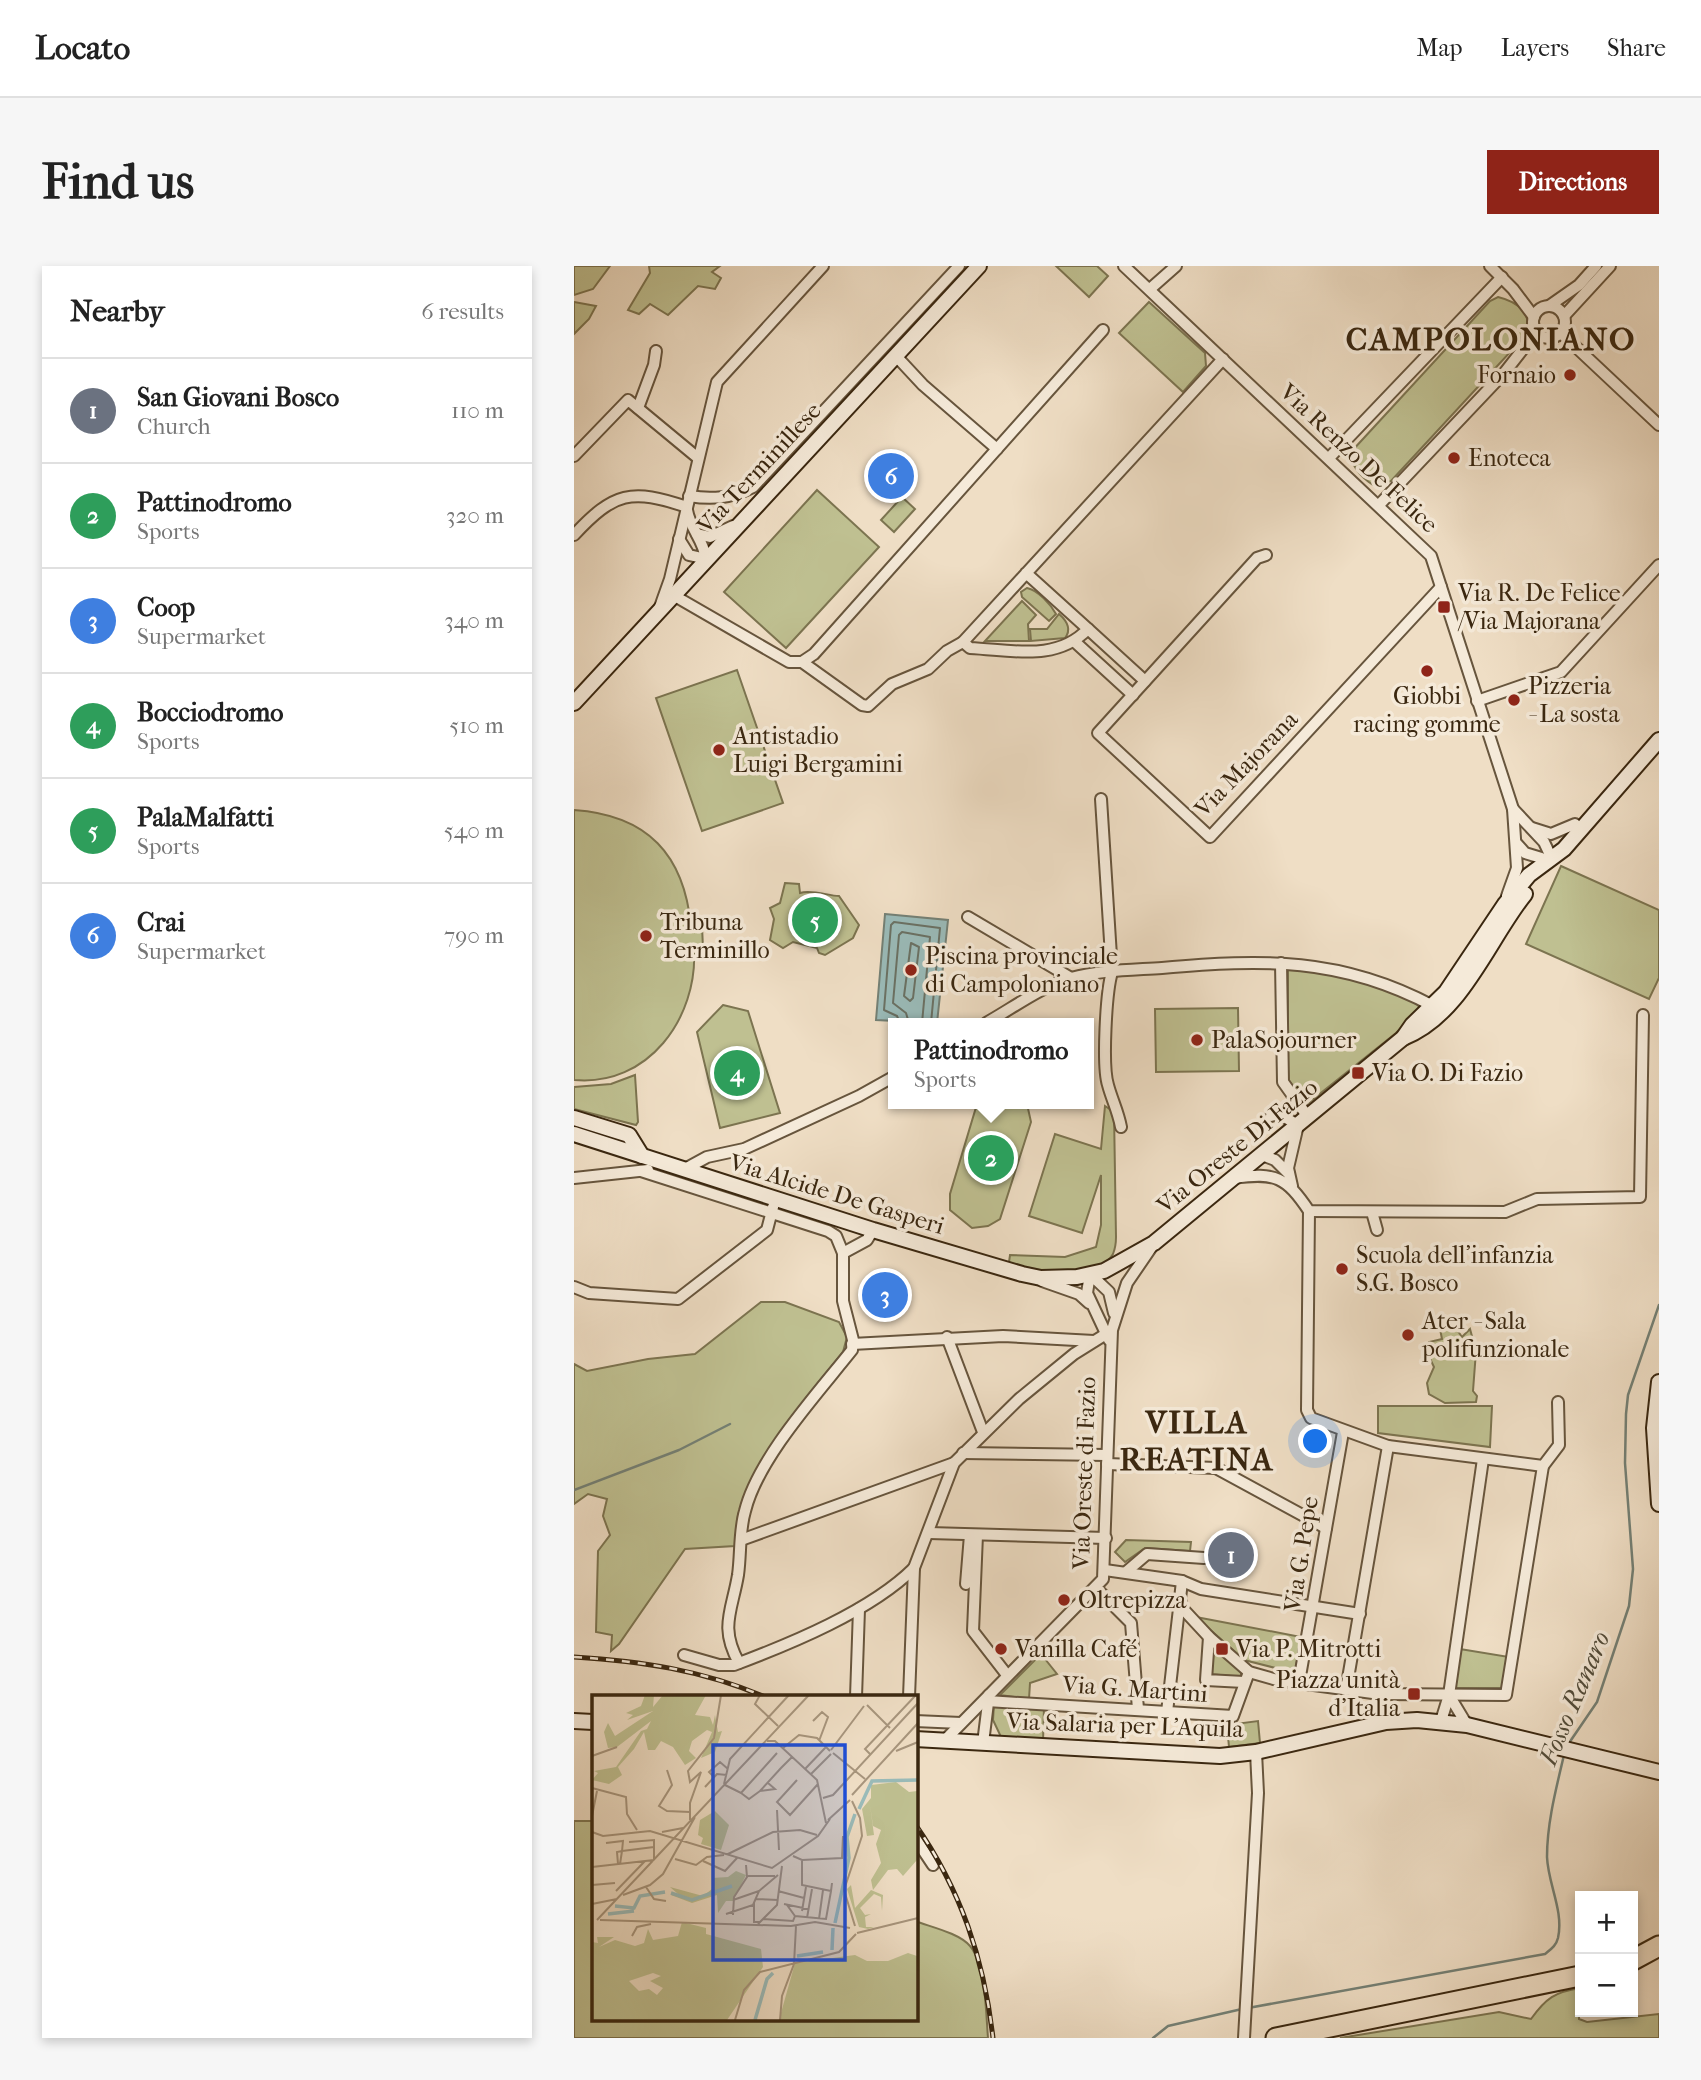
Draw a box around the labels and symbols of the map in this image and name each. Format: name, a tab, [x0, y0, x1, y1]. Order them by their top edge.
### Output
district label: CAMPOLONIANO	[1346, 321, 1636, 358]
place label: Fornaio	[1477, 361, 1556, 389]
marker: Fornaio	[1562, 367, 1578, 383]
street label: Via Renzo De Felice	[1274, 377, 1444, 538]
street label: Via Terminillese	[690, 397, 827, 540]
place label: Enoteca	[1468, 444, 1552, 472]
pin: 6	[868, 450, 914, 502]
marker: Enoteca	[1446, 450, 1462, 466]
place label: Via R. De Felice /Via Majorana	[1457, 579, 1621, 635]
marker: Via R. De Felice /Via Majorana	[1436, 599, 1452, 615]
marker: Giobbi racing gomme	[1419, 663, 1435, 679]
place label: Pizzeria - La sosta	[1528, 672, 1621, 728]
place label: Giobbi racing gomme	[1353, 682, 1501, 738]
marker: Pizzeria - La sosta	[1506, 692, 1522, 708]
street label: Via Majorana	[1188, 705, 1304, 823]
place label: Antistadio Luigi Bergamini	[732, 722, 903, 778]
marker: Antistadio Luigi Bergamini	[711, 742, 727, 758]
pin: 5	[792, 894, 838, 946]
place label: Tribuna Terminillo	[660, 908, 770, 964]
marker: Tribuna Terminillo	[638, 928, 654, 944]
place label: Piscina provinciale di Campoloniano	[925, 942, 1118, 998]
marker: Piscina provinciale di Campoloniano	[903, 962, 919, 978]
place label: PalaSojourner	[1211, 1026, 1357, 1054]
marker: PalaSojourner	[1189, 1032, 1205, 1048]
pin: 4	[714, 1047, 760, 1099]
place label: Via O. Di Fazio	[1371, 1059, 1523, 1087]
marker: Via O. Di Fazio	[1350, 1065, 1366, 1081]
street label: Via Oreste Di Fazio	[1150, 1073, 1323, 1220]
pin: 2	[968, 1132, 1014, 1184]
street label: Via Alcide De Gasperi	[725, 1148, 948, 1240]
place label: Scuola dell'infanzia S.G. Bosco	[1356, 1241, 1554, 1297]
marker: Scuola dell'infanzia S.G. Bosco	[1334, 1261, 1350, 1277]
pin: 3	[862, 1269, 908, 1321]
place label: Ater - Sala polifunzionale	[1421, 1307, 1569, 1363]
marker: Ater - Sala polifunzionale	[1400, 1327, 1416, 1343]
street label: Via Oreste di Fazio	[1067, 1376, 1101, 1571]
district label: VILLA REATINA	[1119, 1404, 1275, 1478]
your location	[1298, 1424, 1332, 1458]
street label: Via G. Pepe	[1278, 1494, 1324, 1615]
pin: 1	[1208, 1529, 1254, 1581]
place label: Oltrepizza	[1078, 1586, 1187, 1614]
marker: Oltrepizza	[1056, 1592, 1072, 1608]
water label: Fosso Ranaro	[1532, 1627, 1617, 1771]
place label: Vanilla Café	[1014, 1635, 1138, 1663]
place label: Via P. Mitrotti	[1235, 1635, 1381, 1663]
marker: Vanilla Café	[993, 1641, 1009, 1657]
marker: Via P. Mitrotti	[1214, 1641, 1230, 1657]
place label: Piazza unità d'Italia	[1276, 1666, 1401, 1722]
street label: Via G. Martini	[1060, 1670, 1209, 1708]
marker: Piazza unità d'Italia	[1406, 1686, 1422, 1702]
inset map	[592, 1695, 917, 2021]
street label: Via Salaria per L'Aquila	[1005, 1707, 1245, 1743]

